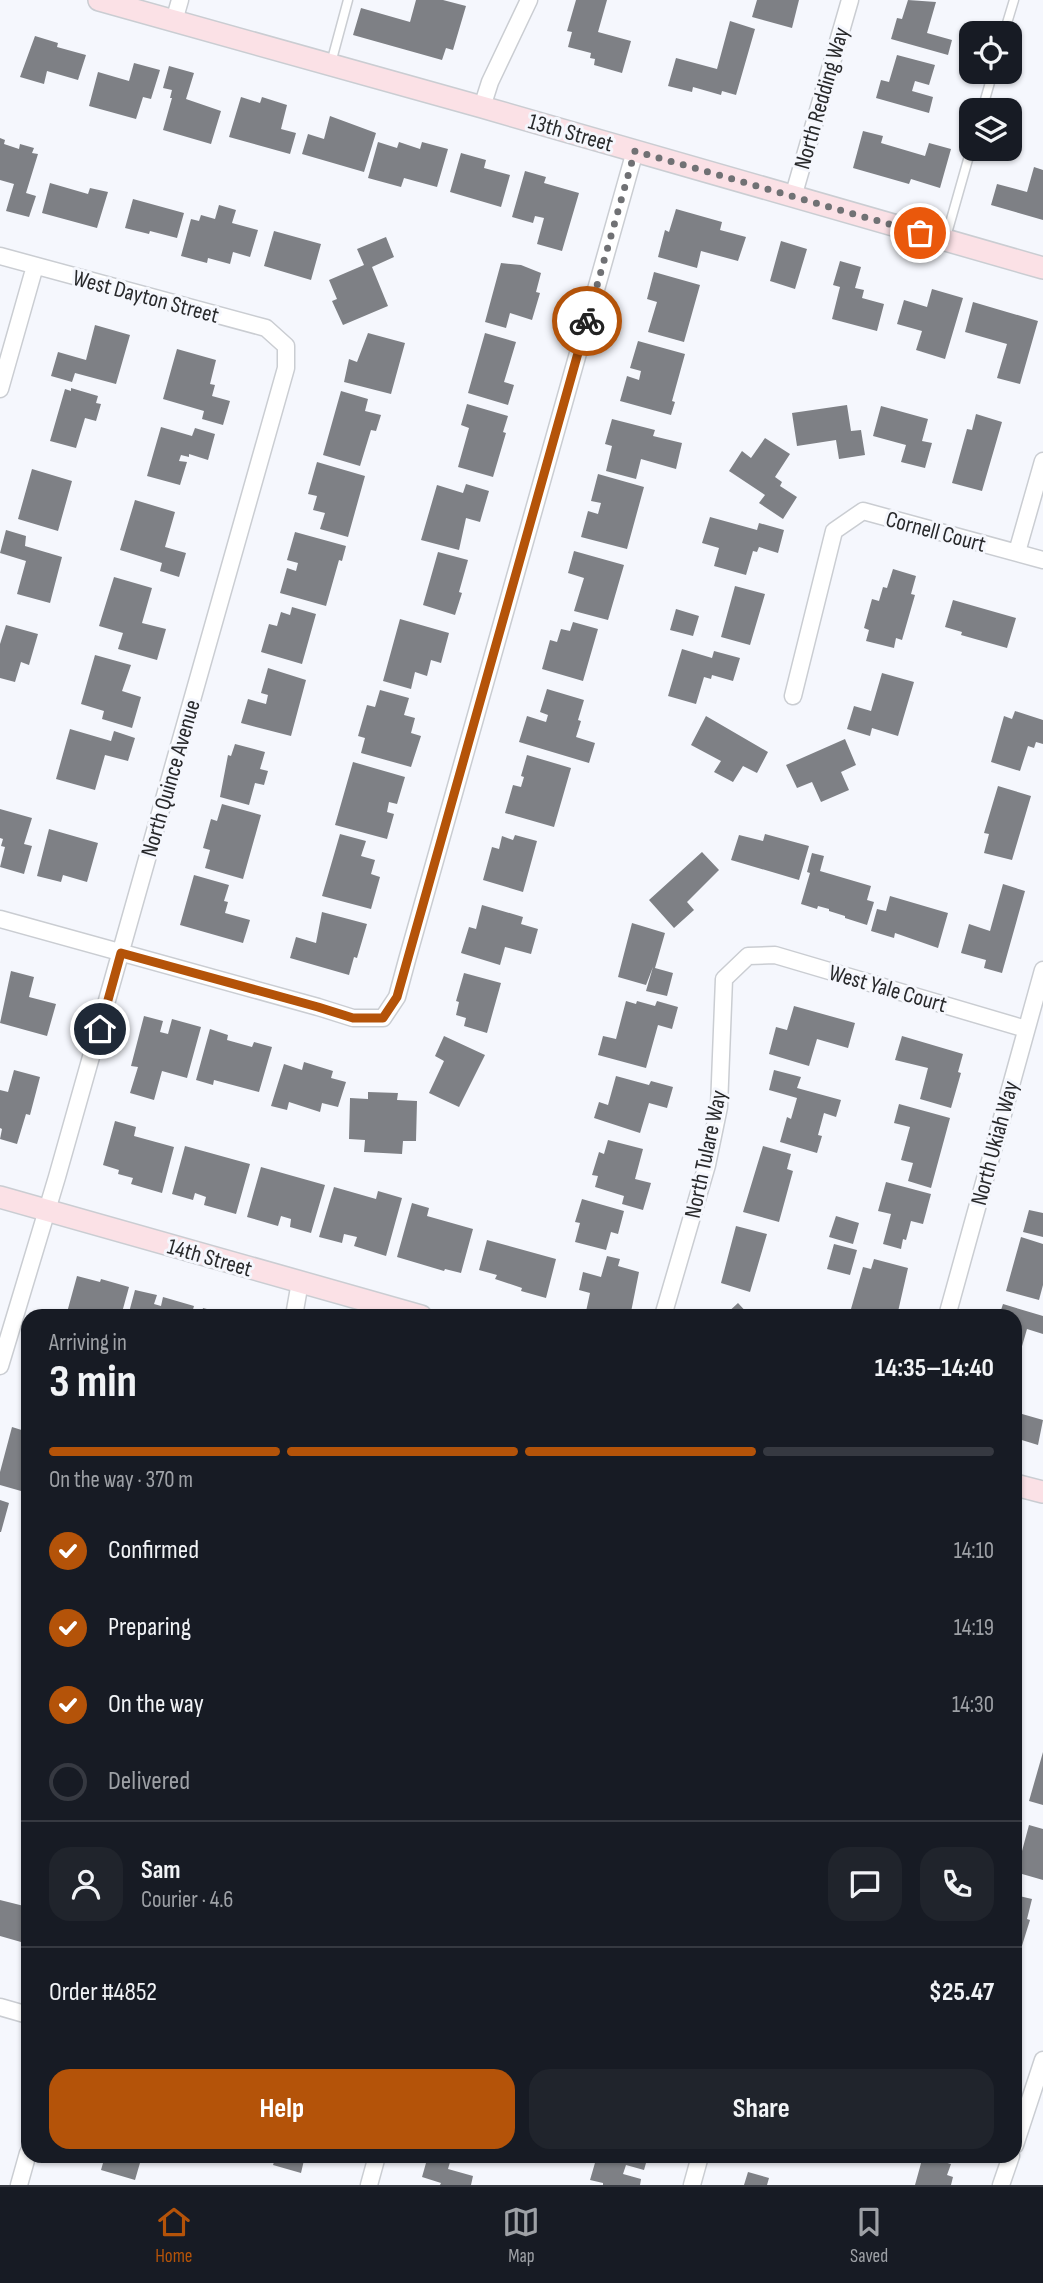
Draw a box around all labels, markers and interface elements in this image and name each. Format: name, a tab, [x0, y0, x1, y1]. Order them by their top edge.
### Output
map controls	[959, 21, 1022, 161]
button: locate	[959, 21, 1022, 84]
street label: North Redding Way	[788, 24, 856, 172]
button: layers	[959, 98, 1022, 161]
street label: 13th Street	[525, 108, 616, 158]
pin	[890, 203, 950, 263]
icon: bag	[901, 214, 939, 252]
street label: West Dayton Street	[70, 264, 222, 330]
courier	[552, 286, 622, 356]
icon: bike	[568, 302, 606, 340]
street label: Cornell Court	[883, 505, 989, 559]
street label: North Quince Avenue	[135, 697, 207, 860]
street label: West Yale Court	[826, 959, 950, 1019]
pin	[70, 999, 130, 1059]
icon: home	[81, 1010, 119, 1048]
street label: North Ukiah Way	[965, 1078, 1025, 1208]
street label: North Tulare Way	[679, 1088, 733, 1221]
street label: 14th Street	[164, 1233, 255, 1283]
text: Arriving in	[49, 1329, 127, 1357]
text: 14:35–14:40	[875, 1353, 994, 1384]
text: 3 min	[49, 1355, 137, 1410]
text: On the way · 370 m	[49, 1466, 193, 1494]
icon: check	[49, 1532, 87, 1570]
text: Confirmed	[108, 1535, 199, 1566]
text: 14:10	[954, 1537, 994, 1565]
icon: check	[49, 1609, 87, 1647]
text: Preparing	[108, 1612, 191, 1643]
text: 14:19	[954, 1614, 994, 1642]
icon: check	[49, 1686, 87, 1724]
text: On the way	[108, 1689, 204, 1720]
text: 14:30	[952, 1691, 994, 1719]
text: Delivered	[108, 1766, 190, 1797]
button: person	[49, 1847, 123, 1921]
button: chat	[828, 1847, 902, 1921]
button: phone	[920, 1847, 994, 1921]
text: Sam	[141, 1855, 181, 1886]
text: Courier · 4.6	[141, 1886, 233, 1914]
text: Order #4852	[49, 1977, 157, 2008]
text: $25.47	[929, 1977, 994, 2008]
button: Help	[49, 2069, 515, 2149]
button: Share	[529, 2069, 994, 2149]
tab: Home	[155, 2203, 193, 2268]
tab: Map	[502, 2203, 540, 2268]
tab: Saved	[850, 2203, 888, 2268]

